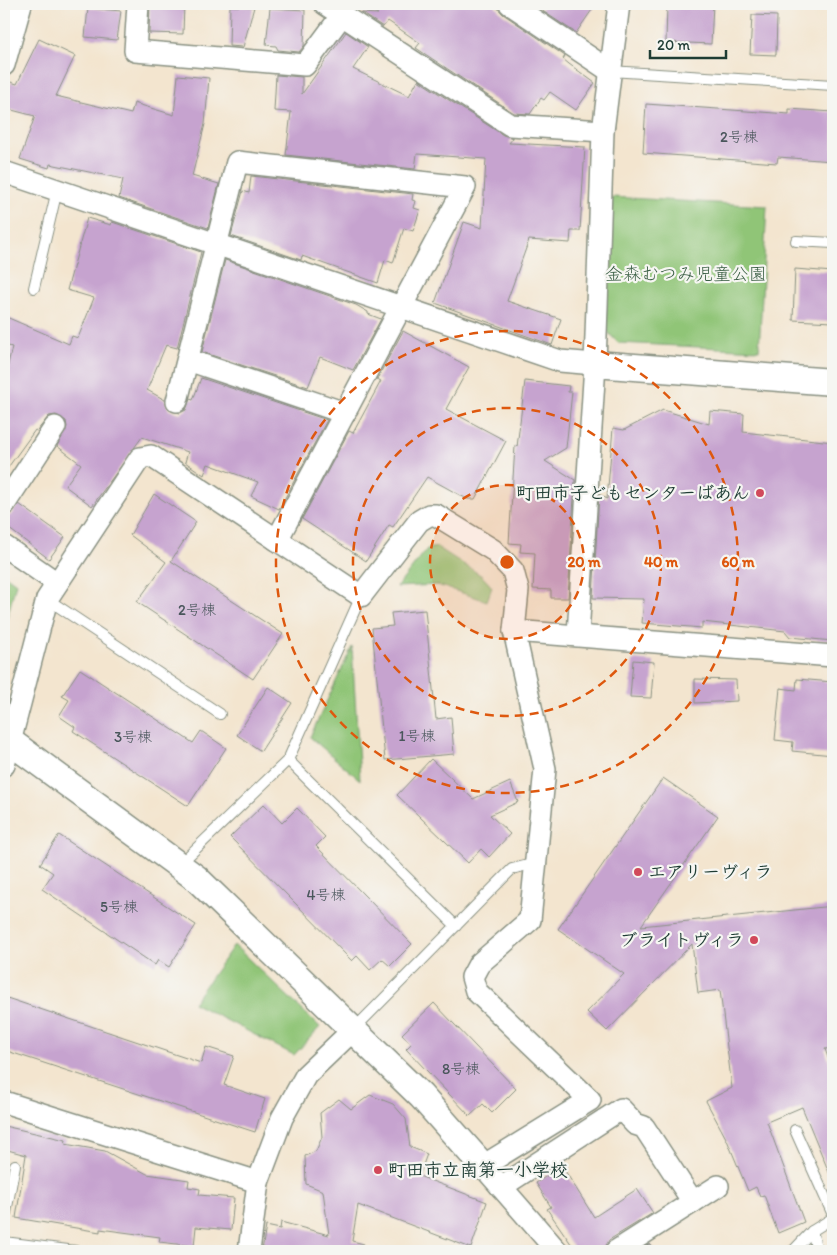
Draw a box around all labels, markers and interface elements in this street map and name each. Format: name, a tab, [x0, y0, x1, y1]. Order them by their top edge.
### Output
scale bar	[650, 28, 726, 60]
text: 20 m	[657, 36, 691, 54]
house number: 2号棟	[720, 128, 758, 146]
park label: 金森むつみ児童公園	[605, 263, 767, 285]
place label: 町田市子どもセンターばあん	[516, 482, 750, 504]
marker: 町田市子どもセンターばあん	[754, 487, 766, 499]
centre of rings	[498, 553, 516, 571]
text: 20 m	[567, 553, 601, 571]
text: 40 m	[644, 553, 679, 571]
text: 60 m	[721, 553, 755, 571]
house number: 2号棟	[178, 601, 216, 619]
house number: 1号棟	[399, 727, 435, 745]
house number: 3号棟	[114, 728, 152, 746]
place label: エアリーヴィラ	[648, 861, 772, 883]
marker: エアリーヴィラ	[632, 866, 644, 878]
house number: 4号棟	[306, 886, 346, 904]
house number: 5号棟	[100, 898, 138, 916]
place label: ブライトヴィラ	[619, 929, 744, 951]
marker: ブライトヴィラ	[748, 934, 760, 946]
house number: 8号棟	[442, 1060, 480, 1078]
place label: 町田市立南第一小学校	[388, 1159, 568, 1181]
marker: 町田市立南第一小学校	[372, 1164, 384, 1176]

